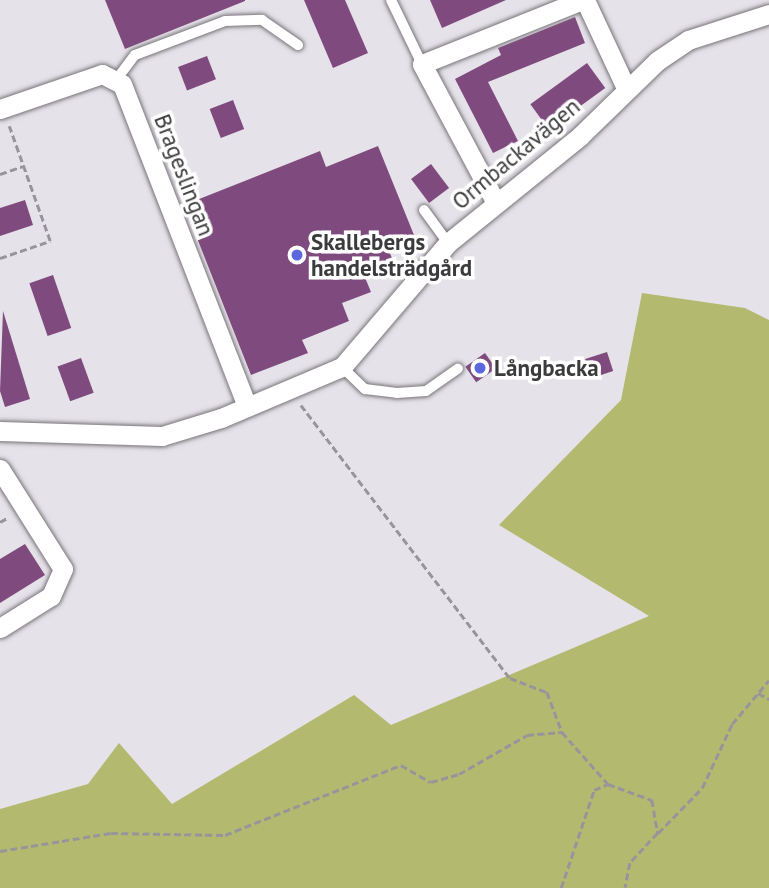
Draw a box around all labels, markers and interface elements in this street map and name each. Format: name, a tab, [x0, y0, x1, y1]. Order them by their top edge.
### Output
street label: Ormbackavägen	[447, 93, 585, 215]
street label: Brageslingan	[148, 110, 220, 240]
place label: Skallebergs handelsträdgård	[311, 228, 472, 282]
marker: Skallebergs handelsträdgård	[289, 247, 305, 263]
place label: Långbacka	[494, 354, 599, 382]
marker: Långbacka	[472, 360, 488, 376]

